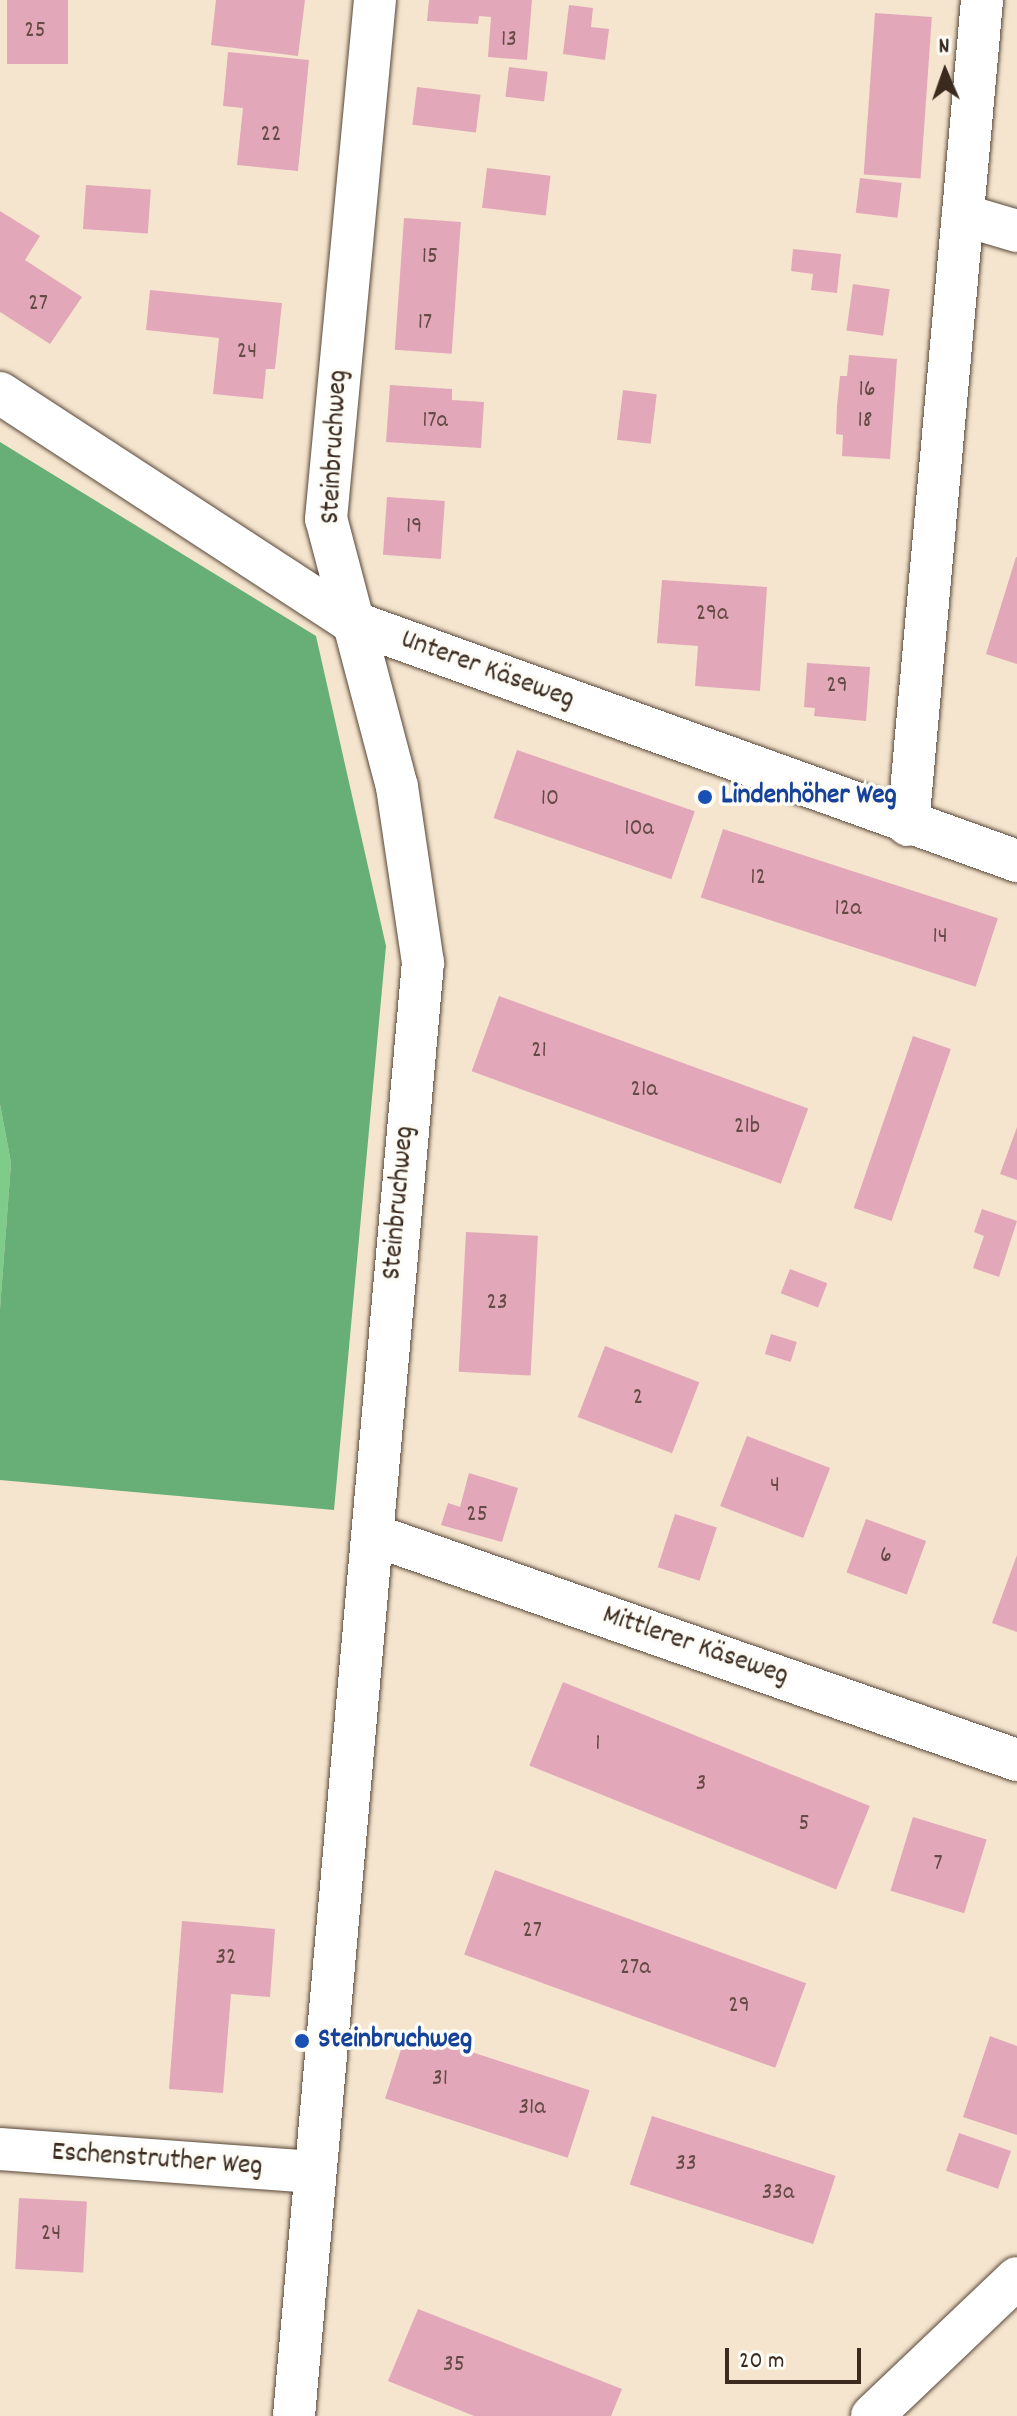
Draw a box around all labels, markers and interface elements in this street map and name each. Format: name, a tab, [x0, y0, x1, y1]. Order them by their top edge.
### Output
house number: 25	[24, 18, 46, 46]
house number: 13	[501, 27, 517, 55]
north arrow	[905, 32, 985, 112]
text: N	[938, 32, 950, 63]
house number: 22	[261, 122, 281, 150]
house number: 15	[422, 244, 438, 272]
house number: 27	[28, 291, 48, 319]
house number: 17	[418, 310, 432, 338]
house number: 24	[237, 339, 257, 367]
street label: Steinbruchweg	[315, 369, 357, 525]
house number: 16	[858, 377, 876, 405]
house number: 17a	[422, 408, 448, 436]
house number: 18	[858, 408, 872, 436]
house number: 19	[406, 514, 422, 542]
house number: 29a	[696, 601, 728, 629]
street label: Unterer Käseweg	[396, 624, 578, 718]
house number: 29	[826, 673, 848, 701]
place label: Lindenhöher Weg	[721, 780, 897, 814]
house number: 10	[541, 786, 559, 814]
marker: Lindenhöher Weg	[696, 788, 714, 806]
house number: 10a	[624, 816, 654, 844]
house number: 12	[750, 865, 766, 893]
house number: 12a	[835, 896, 861, 924]
house number: 14	[932, 924, 948, 952]
house number: 21	[531, 1038, 547, 1066]
house number: 21a	[631, 1077, 657, 1105]
house number: 21b	[734, 1114, 760, 1142]
street label: Steinbruchweg	[377, 1125, 423, 1281]
house number: 23	[486, 1290, 508, 1318]
house number: 2	[633, 1385, 643, 1413]
house number: 4	[770, 1473, 780, 1501]
house number: 25	[466, 1502, 488, 1530]
house number: 6	[880, 1543, 892, 1571]
street label: Mittlerer Käseweg	[598, 1599, 792, 1695]
house number: 1	[595, 1731, 601, 1759]
house number: 3	[696, 1771, 706, 1799]
house number: 5	[798, 1811, 810, 1839]
house number: 7	[933, 1851, 943, 1879]
house number: 27	[522, 1918, 542, 1946]
house number: 32	[215, 1945, 237, 1973]
house number: 27a	[620, 1955, 650, 1983]
house number: 29	[728, 1993, 750, 2021]
place label: Steinbruchweg	[318, 2024, 472, 2058]
marker: Steinbruchweg	[293, 2032, 311, 2050]
house number: 31	[432, 2066, 448, 2094]
house number: 31a	[518, 2095, 546, 2123]
street label: Eschenstruther Weg	[50, 2137, 264, 2185]
house number: 33	[675, 2151, 697, 2179]
house number: 33a	[762, 2180, 794, 2208]
house number: 24	[41, 2221, 61, 2249]
scale bar	[729, 2332, 865, 2382]
text: 20 m	[739, 2345, 785, 2379]
house number: 35	[443, 2352, 465, 2380]

